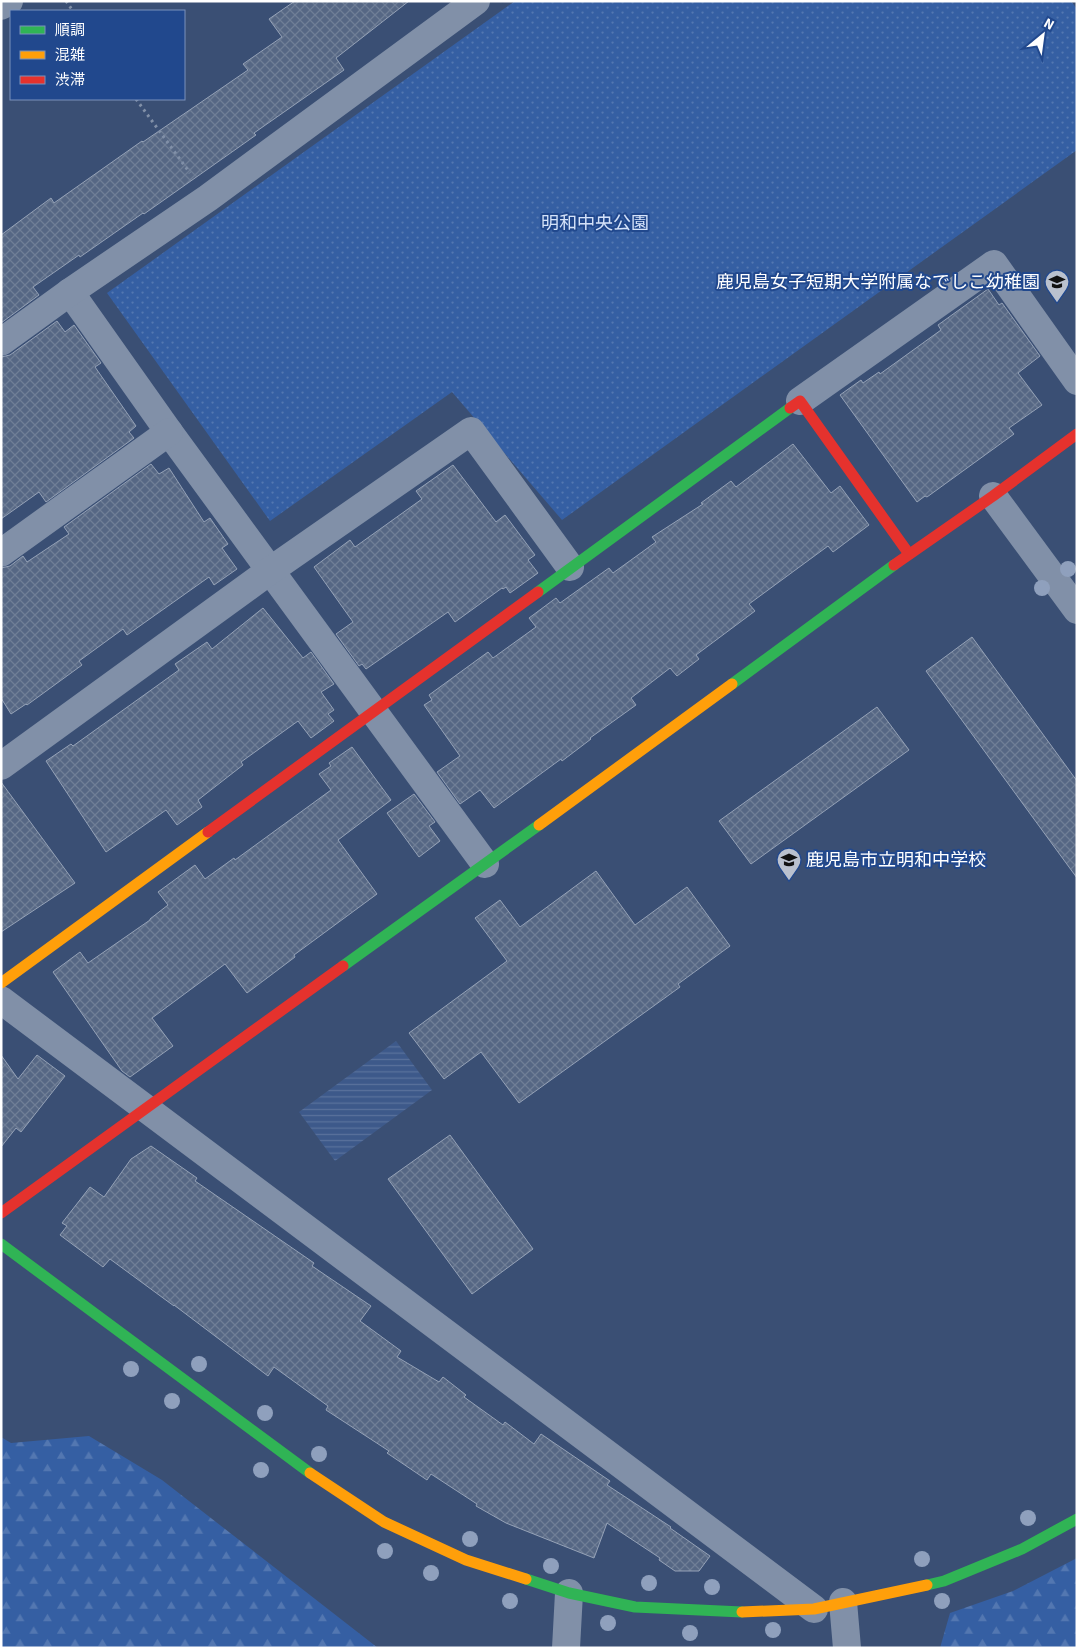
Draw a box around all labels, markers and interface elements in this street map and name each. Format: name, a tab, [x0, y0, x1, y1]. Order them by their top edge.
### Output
legend	[10, 10, 185, 100]
north arrow	[1018, 10, 1068, 60]
text: N	[1040, 14, 1058, 36]
text: 順調	[55, 20, 85, 41]
text: 混雑	[55, 45, 85, 66]
text: 渋滞	[55, 70, 85, 91]
park label: 明和中央公園	[541, 211, 649, 236]
school or university icon: 鹿児島女子短期大学附属なでしこ幼稚園	[1044, 269, 1070, 303]
place label: 鹿児島女子短期大学附属なでしこ幼稚園	[716, 270, 1040, 295]
school or university icon: 鹿児島市立明和中学校	[776, 847, 802, 881]
place label: 鹿児島市立明和中学校	[806, 848, 986, 873]

